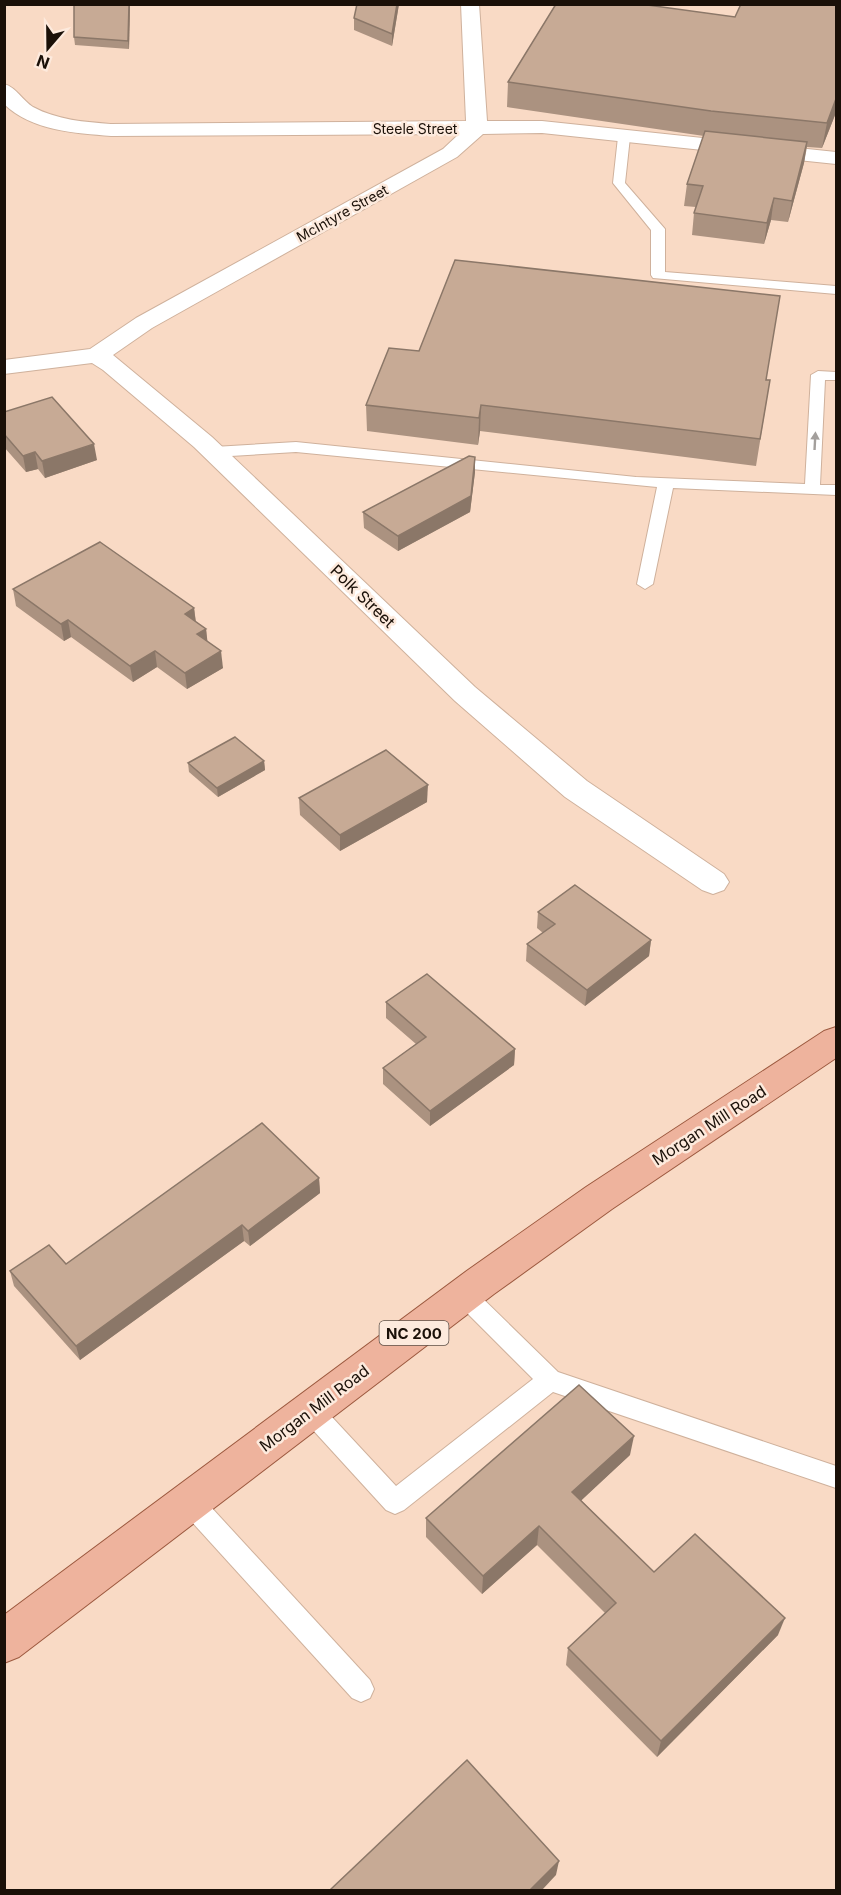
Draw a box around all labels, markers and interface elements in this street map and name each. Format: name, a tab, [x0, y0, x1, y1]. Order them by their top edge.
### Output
north arrow	[18, 18, 78, 78]
text: N	[34, 51, 52, 74]
street label: Steele Street	[373, 120, 458, 137]
street label: McIntyre Street	[293, 181, 391, 245]
one-way arrow	[810, 431, 819, 450]
street label: Polk Street	[327, 560, 399, 632]
street label: Morgan Mill Road	[648, 1081, 770, 1169]
road number: NC 200	[380, 1321, 448, 1345]
street label: Morgan Mill Road	[255, 1360, 373, 1456]

